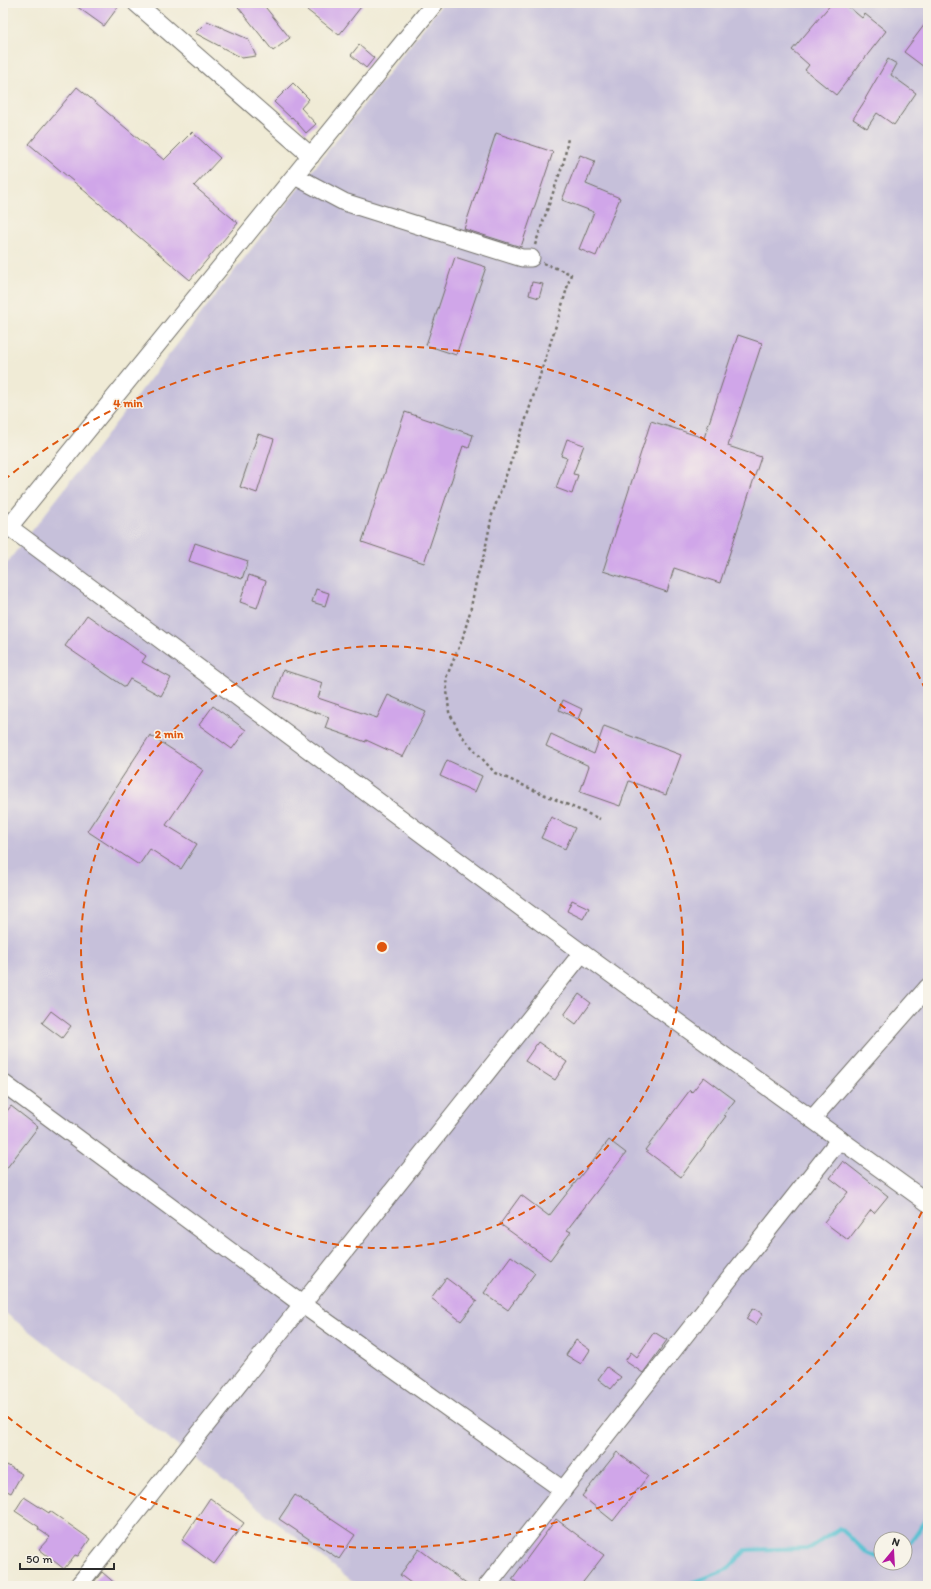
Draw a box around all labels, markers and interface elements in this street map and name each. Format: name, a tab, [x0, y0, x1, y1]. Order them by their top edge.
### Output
text: 4 min	[113, 396, 143, 410]
text: 2 min	[155, 727, 184, 741]
centre of rings	[375, 940, 389, 954]
north arrow	[873, 1531, 913, 1571]
text: N	[890, 1535, 901, 1549]
scale bar	[20, 1545, 114, 1571]
text: 50 m	[26, 1552, 52, 1566]

